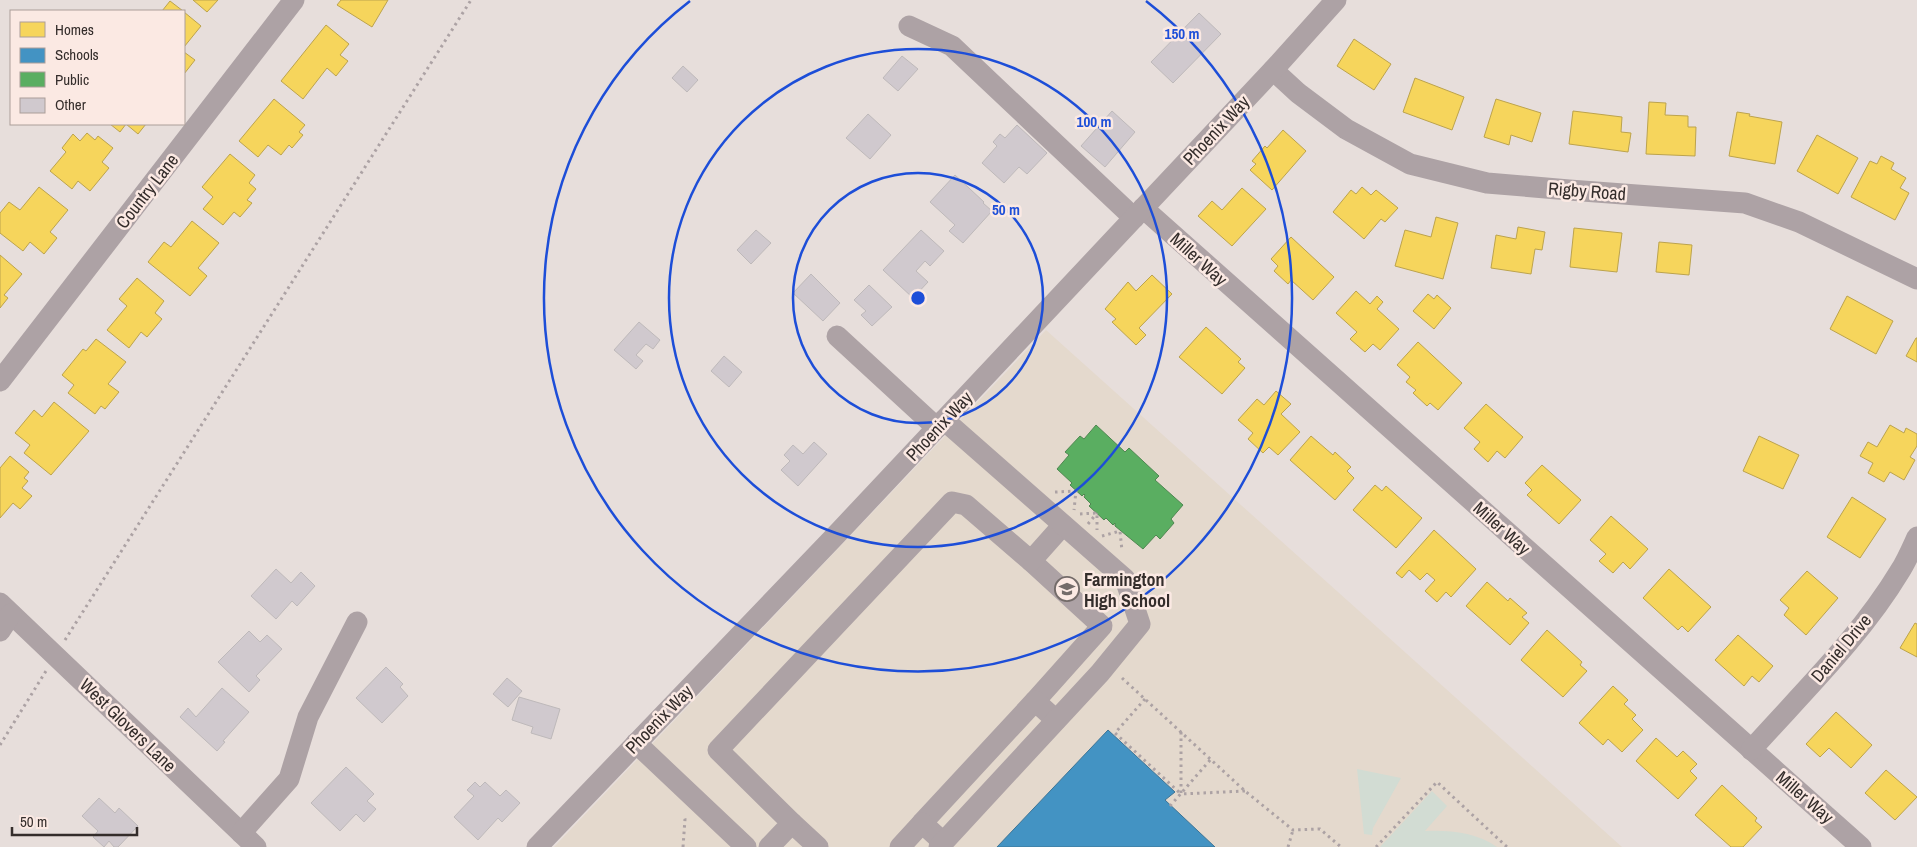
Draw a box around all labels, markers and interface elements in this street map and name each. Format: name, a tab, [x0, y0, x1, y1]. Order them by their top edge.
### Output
legend	[10, 10, 185, 125]
text: Homes	[55, 19, 94, 40]
text: 150 m	[1165, 23, 1199, 44]
text: Schools	[55, 44, 99, 65]
text: Public	[55, 69, 89, 90]
street label: Phoenix Way	[1177, 89, 1255, 170]
text: Other	[55, 94, 86, 115]
text: 100 m	[1077, 111, 1111, 132]
street label: Country Lane	[110, 148, 184, 234]
street label: Rigby Road	[1547, 176, 1627, 206]
text: 50 m	[992, 199, 1020, 220]
street label: Miller Way	[1165, 227, 1234, 292]
centre of rings	[909, 289, 927, 307]
street label: Phoenix Way	[900, 385, 978, 466]
street label: Miller Way	[1468, 496, 1537, 561]
place label: Farmington High School	[1084, 567, 1170, 613]
school or university icon: Farmington High School	[1054, 576, 1080, 602]
street label: Daniel Drive	[1805, 609, 1877, 687]
street label: West Glovers Lane	[74, 672, 182, 778]
street label: Phoenix Way	[620, 678, 699, 759]
street label: Miller Way	[1771, 765, 1840, 830]
scale bar	[12, 804, 138, 836]
text: 50 m	[20, 811, 47, 832]

